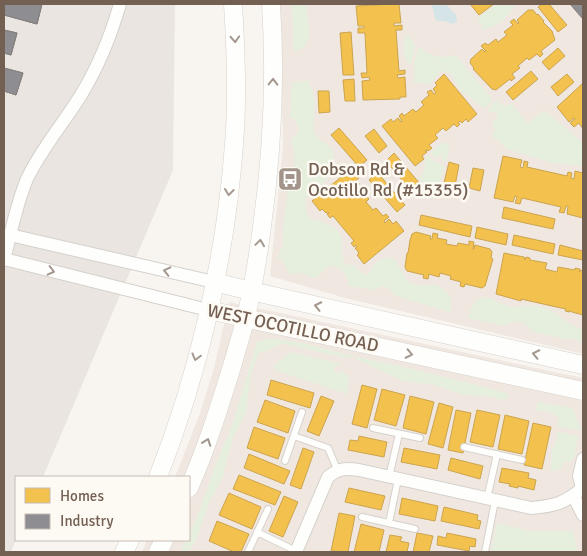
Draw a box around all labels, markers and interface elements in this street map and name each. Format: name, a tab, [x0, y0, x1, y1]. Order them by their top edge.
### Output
one-way arrow	[230, 36, 240, 43]
one-way arrow	[268, 78, 279, 86]
place label: Dobson Rd & Ocotillo Rd (#15355)	[308, 158, 468, 201]
bus stop icon: Dobson Rd & Ocotillo Rd (#15355)	[277, 166, 303, 192]
one-way arrow	[224, 189, 235, 197]
one-way arrow	[254, 239, 264, 248]
one-way arrow	[47, 265, 56, 276]
one-way arrow	[162, 266, 171, 277]
street label: WEST OCOTILLO ROAD	[205, 299, 381, 357]
one-way arrow	[314, 301, 323, 312]
one-way arrow	[405, 348, 414, 358]
one-way arrow	[531, 349, 540, 360]
one-way arrow	[192, 353, 202, 361]
one-way arrow	[201, 439, 211, 447]
legend	[15, 476, 190, 541]
text: Homes	[60, 487, 104, 505]
text: Industry	[60, 512, 113, 530]

